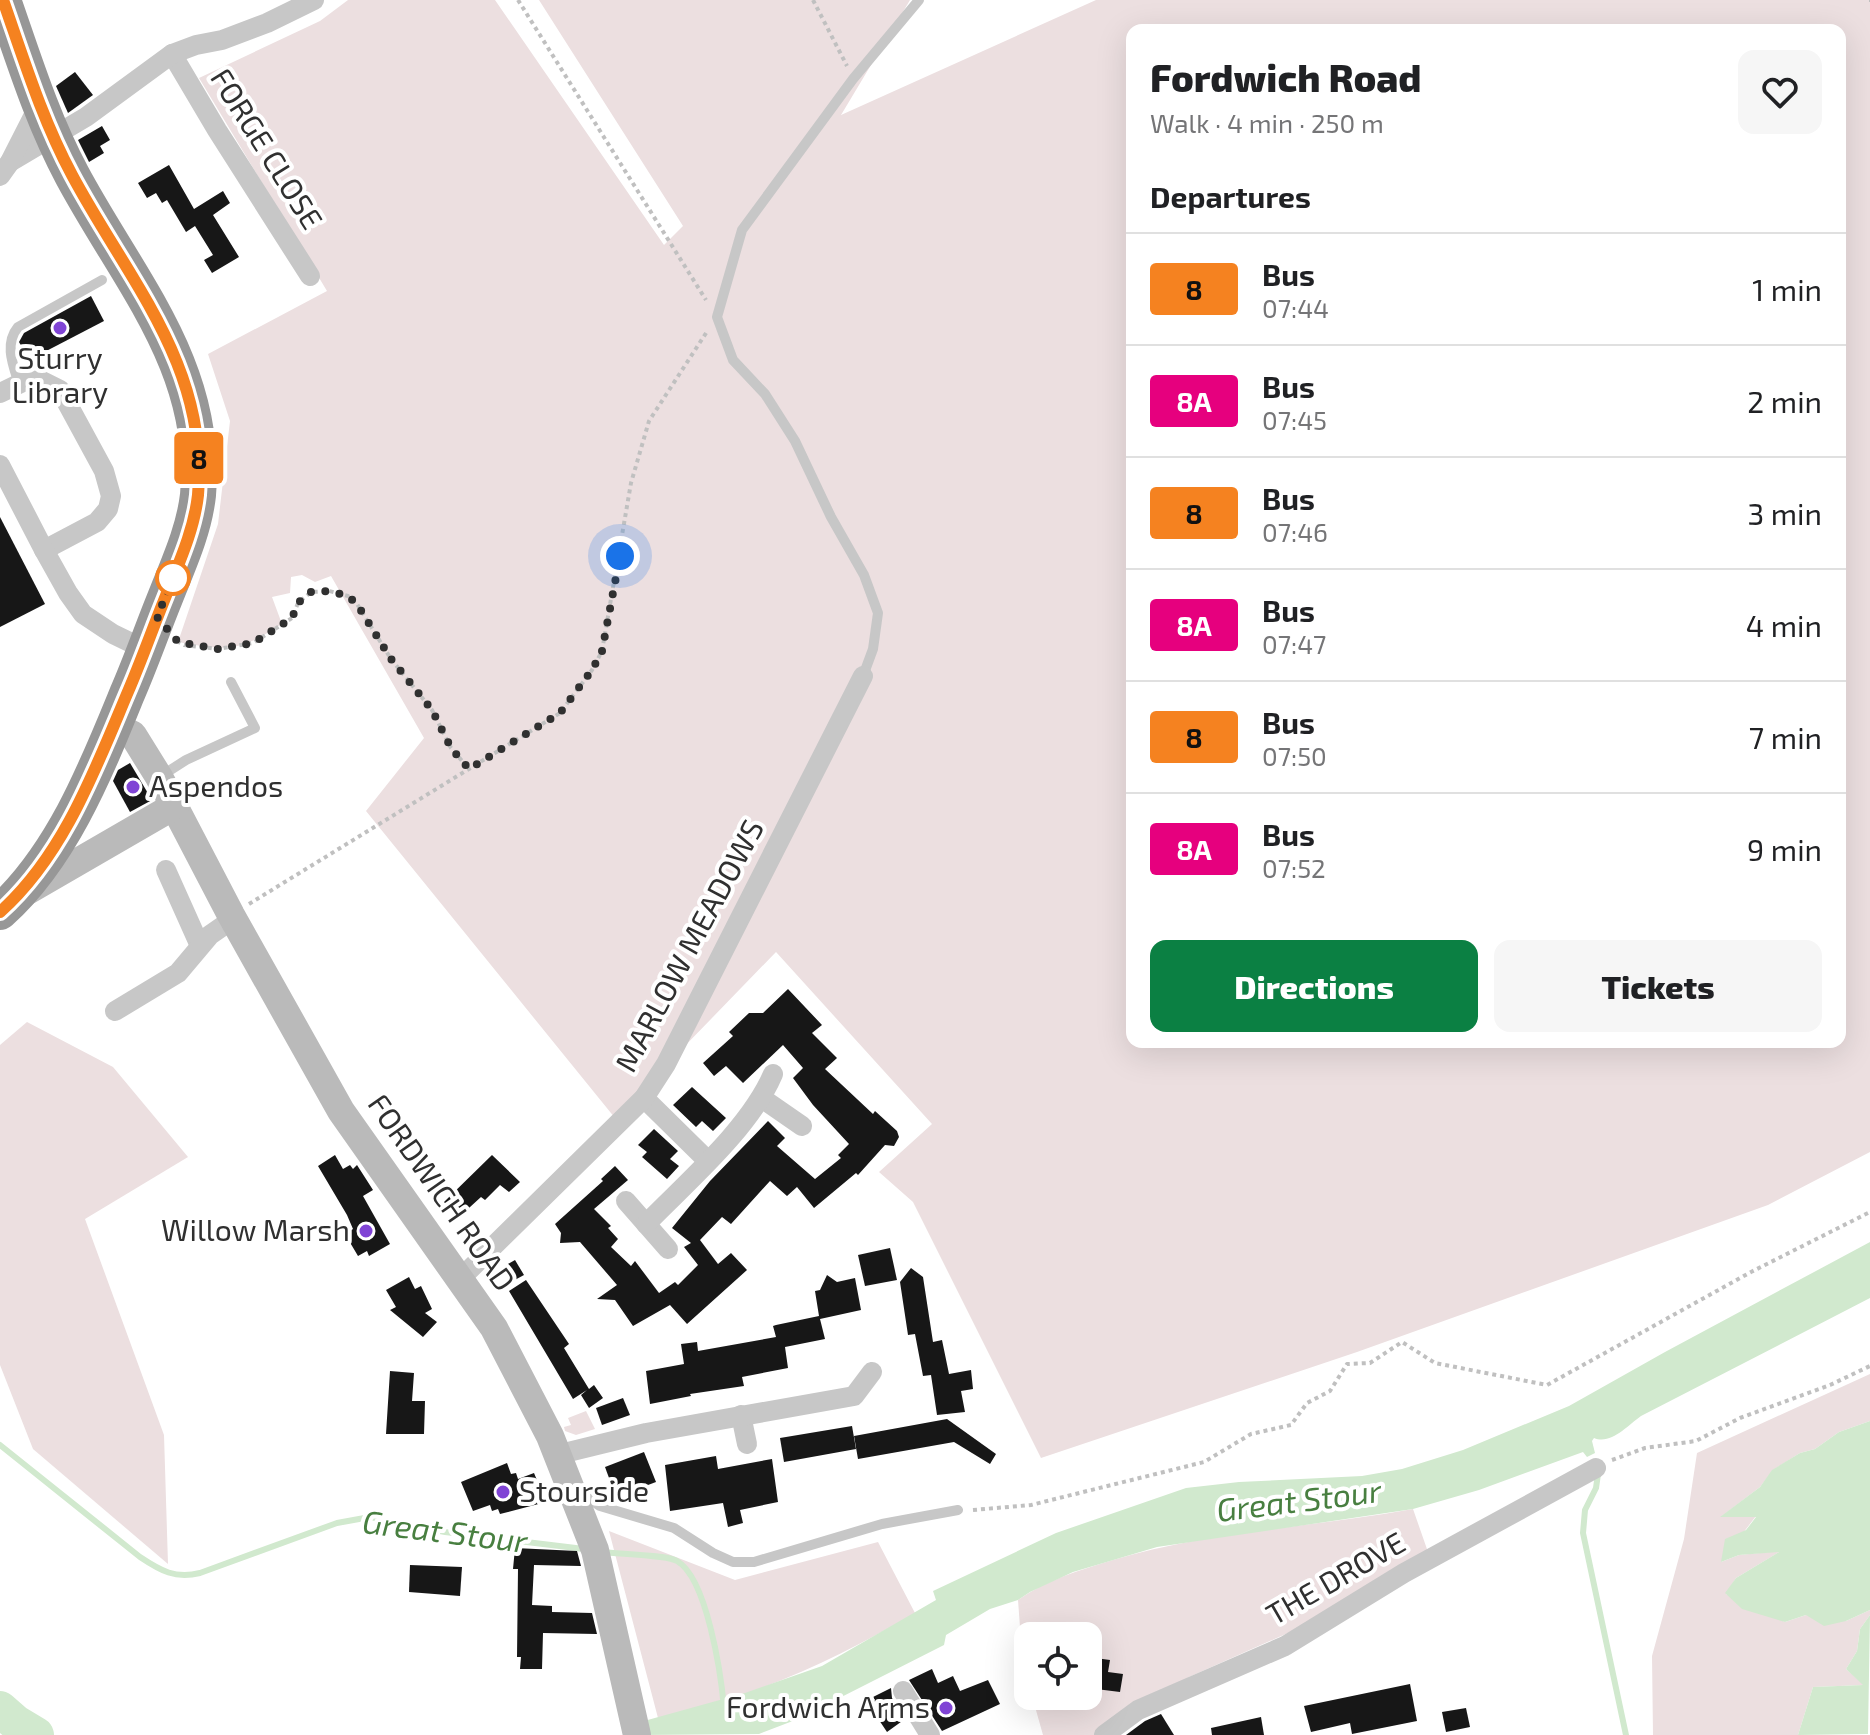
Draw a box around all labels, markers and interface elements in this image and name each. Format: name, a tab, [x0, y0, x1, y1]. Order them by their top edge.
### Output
button: heart	[1738, 50, 1822, 134]
text: Fordwich Road	[1150, 54, 1422, 100]
street label: FORGE CLOSE	[204, 61, 331, 235]
text: Walk · 4 min · 250 m	[1150, 107, 1384, 138]
text: Departures	[1150, 178, 1311, 214]
text: Bus	[1262, 256, 1315, 292]
text: 1 min	[1752, 271, 1822, 307]
text: 8	[1185, 272, 1203, 306]
text: 07:44	[1262, 292, 1329, 323]
marker: Sturry Library	[51, 319, 69, 337]
place label: Sturry Library	[12, 339, 108, 409]
text: Bus	[1262, 368, 1315, 404]
text: 2 min	[1747, 383, 1822, 419]
text: 8A	[1176, 384, 1212, 418]
text: 07:45	[1262, 404, 1327, 435]
line badge: 8	[173, 432, 225, 484]
text: 8	[190, 441, 208, 475]
text: Bus	[1262, 480, 1315, 516]
text: 3 min	[1747, 495, 1822, 531]
text: 8	[1185, 496, 1203, 530]
text: 07:46	[1262, 516, 1328, 547]
your location	[600, 536, 640, 576]
unlabelled marker	[156, 561, 190, 595]
text: Bus	[1262, 592, 1315, 628]
text: 4 min	[1746, 607, 1822, 643]
text: 8A	[1176, 608, 1212, 642]
text: 07:47	[1262, 628, 1326, 659]
text: Bus	[1262, 704, 1315, 740]
text: 7 min	[1749, 719, 1822, 755]
text: 8	[1185, 720, 1203, 754]
text: 07:50	[1262, 740, 1327, 771]
place label: Aspendos	[149, 767, 283, 803]
marker: Aspendos	[124, 778, 142, 796]
street label: MARLOW MEADOWS	[607, 813, 770, 1077]
text: Bus	[1262, 816, 1315, 852]
text: 9 min	[1747, 831, 1822, 867]
text: 8A	[1176, 832, 1212, 866]
text: 07:52	[1262, 852, 1326, 883]
button: Directions	[1150, 940, 1478, 1032]
button: Tickets	[1494, 940, 1822, 1032]
street label: FORDWICH ROAD	[361, 1087, 524, 1297]
place label: Willow Marsh	[161, 1211, 350, 1247]
marker: Willow Marsh	[357, 1222, 375, 1240]
water label: Great Stour	[1214, 1470, 1385, 1528]
place label: Stourside	[519, 1472, 649, 1508]
marker: Stourside	[494, 1483, 512, 1501]
water label: Great Stour	[361, 1501, 531, 1559]
street label: THE DROVE	[1259, 1523, 1411, 1631]
map controls	[1014, 1622, 1102, 1710]
button: locate	[1014, 1622, 1102, 1710]
place label: Fordwich Arms	[726, 1688, 930, 1724]
marker: Fordwich Arms	[937, 1699, 955, 1717]

